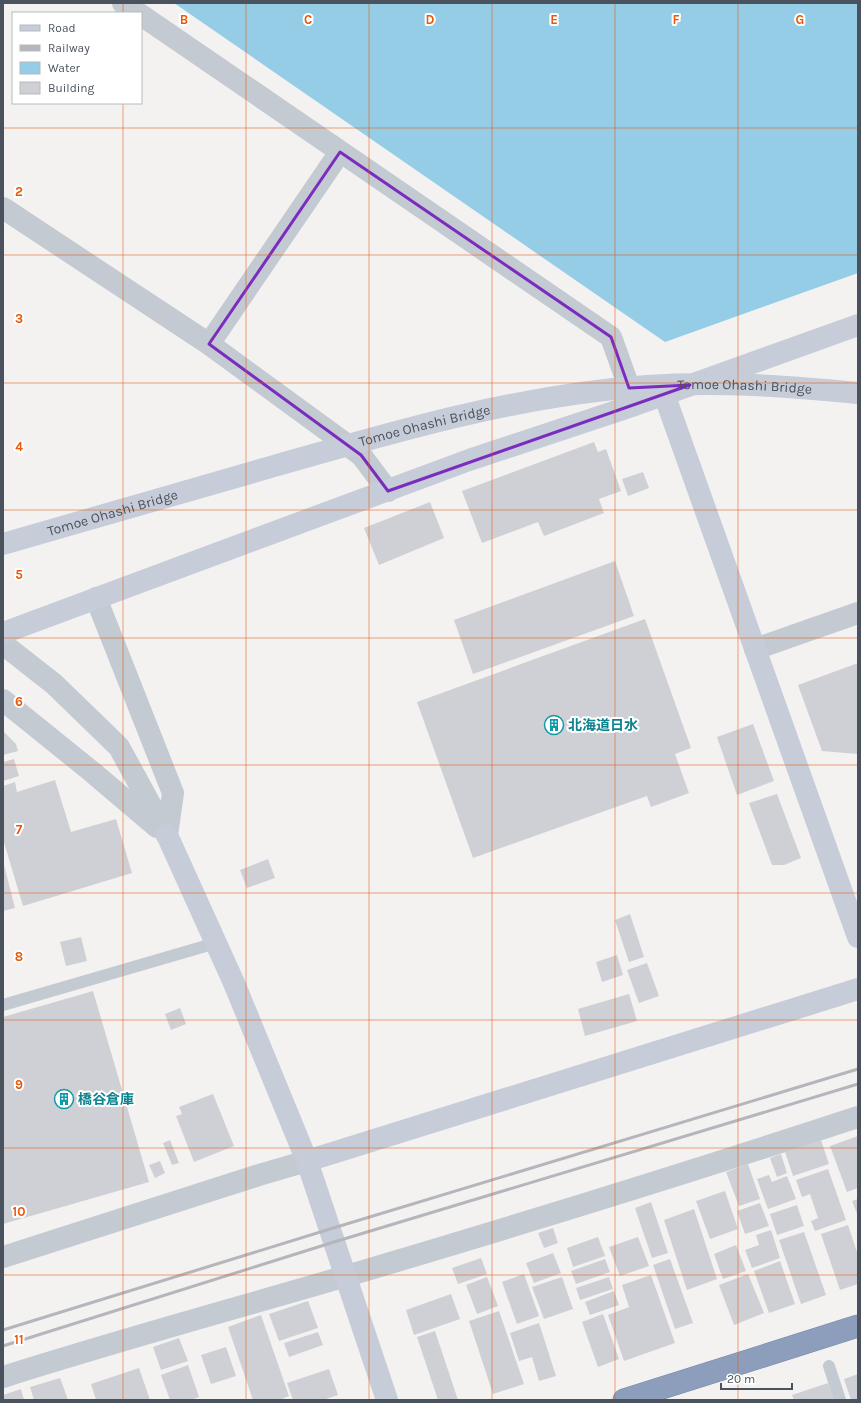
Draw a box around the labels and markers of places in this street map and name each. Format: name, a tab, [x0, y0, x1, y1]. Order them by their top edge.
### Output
building icon: 北海道日水	[543, 714, 565, 736]
place label: 北海道日水	[568, 717, 638, 734]
building icon: 橋谷倉庫	[53, 1088, 75, 1110]
place label: 橋谷倉庫	[78, 1091, 134, 1108]

